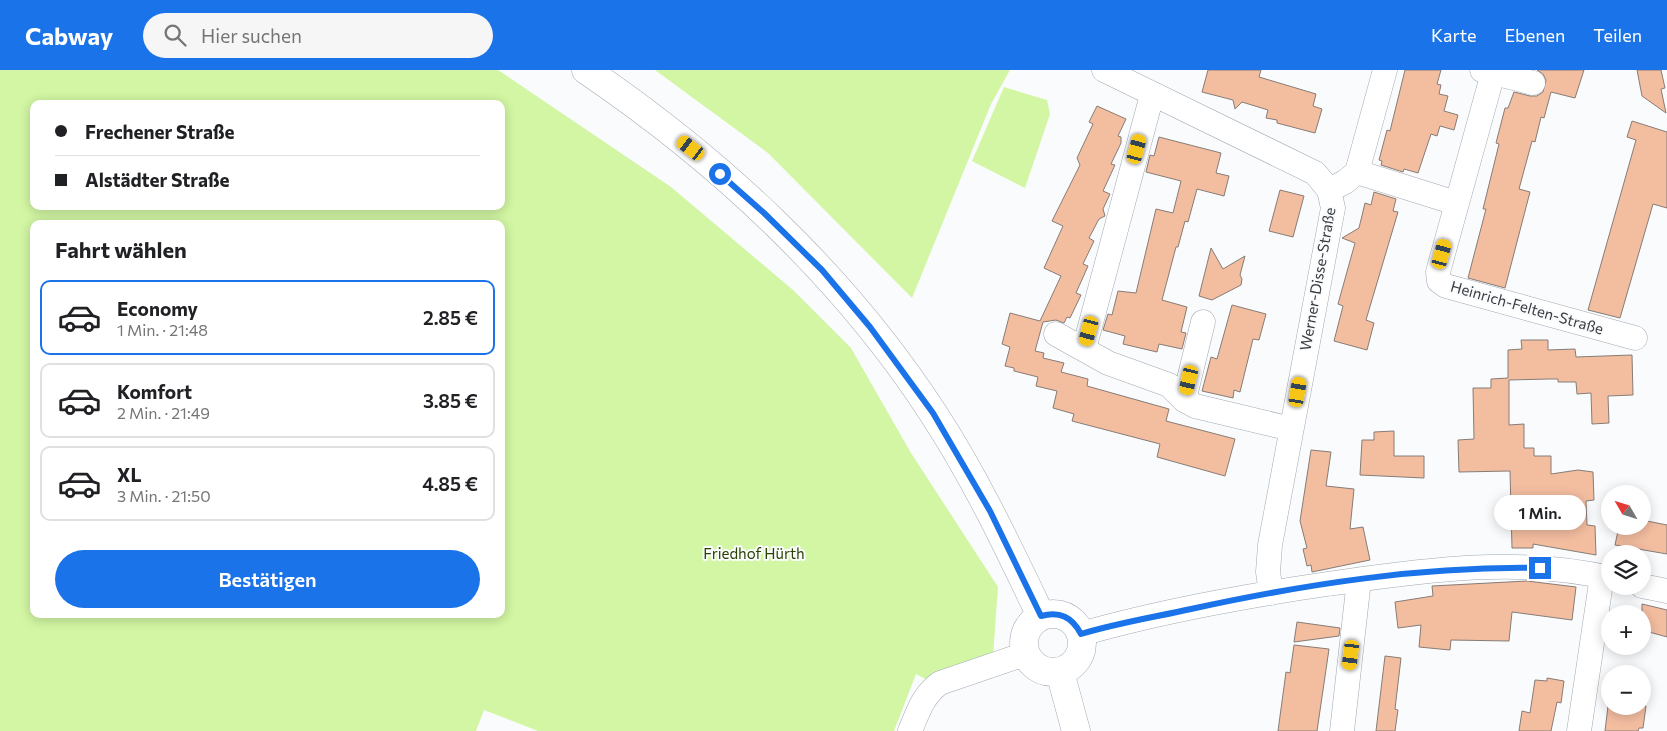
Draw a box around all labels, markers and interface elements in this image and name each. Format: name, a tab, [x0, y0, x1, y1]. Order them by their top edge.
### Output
search box	[143, 13, 493, 58]
text: Cabway	[25, 21, 113, 50]
icon: search	[161, 21, 189, 49]
text: Hier suchen	[201, 24, 302, 47]
text: Karte	[1431, 24, 1476, 46]
text: Ebenen	[1504, 24, 1565, 46]
text: Teilen	[1593, 24, 1642, 46]
text: Frechener Straße	[85, 120, 235, 143]
car	[674, 133, 707, 163]
car	[1125, 133, 1148, 165]
route start	[709, 163, 731, 185]
text: Alstädter Straße	[85, 168, 230, 191]
street label: Werner-Disse-Straße	[1296, 206, 1339, 352]
text: Fahrt wählen	[55, 236, 187, 263]
car	[1430, 238, 1453, 270]
street label: Heinrich-Felten-Straße	[1449, 277, 1606, 338]
icon: car	[57, 295, 102, 340]
text: Economy	[117, 297, 198, 320]
text: 2.85 €	[423, 306, 478, 329]
car	[1077, 315, 1100, 347]
text: 1 Min. · 21:48	[117, 320, 208, 339]
car	[1178, 364, 1199, 396]
car	[1288, 376, 1307, 408]
icon: car	[57, 378, 102, 423]
text: Komfort	[117, 380, 192, 403]
text: 3.85 €	[423, 389, 478, 412]
text: 2 Min. · 21:49	[117, 403, 210, 422]
icon: car	[57, 461, 102, 506]
text: XL	[117, 463, 142, 486]
text: 4.85 €	[422, 472, 478, 495]
north arrow	[1601, 485, 1651, 535]
map controls	[1601, 485, 1651, 715]
text: 3 Min. · 21:50	[117, 486, 211, 505]
callout: 1 Min.	[1494, 496, 1586, 530]
text: 1 Min.	[1518, 503, 1562, 522]
park label: Friedhof Hürth	[703, 544, 805, 562]
button: layers	[1601, 545, 1651, 595]
button: Bestätigen	[55, 550, 480, 608]
route end	[1529, 557, 1551, 579]
button: +	[1601, 605, 1651, 655]
car	[1341, 639, 1360, 671]
button: −	[1601, 665, 1651, 715]

